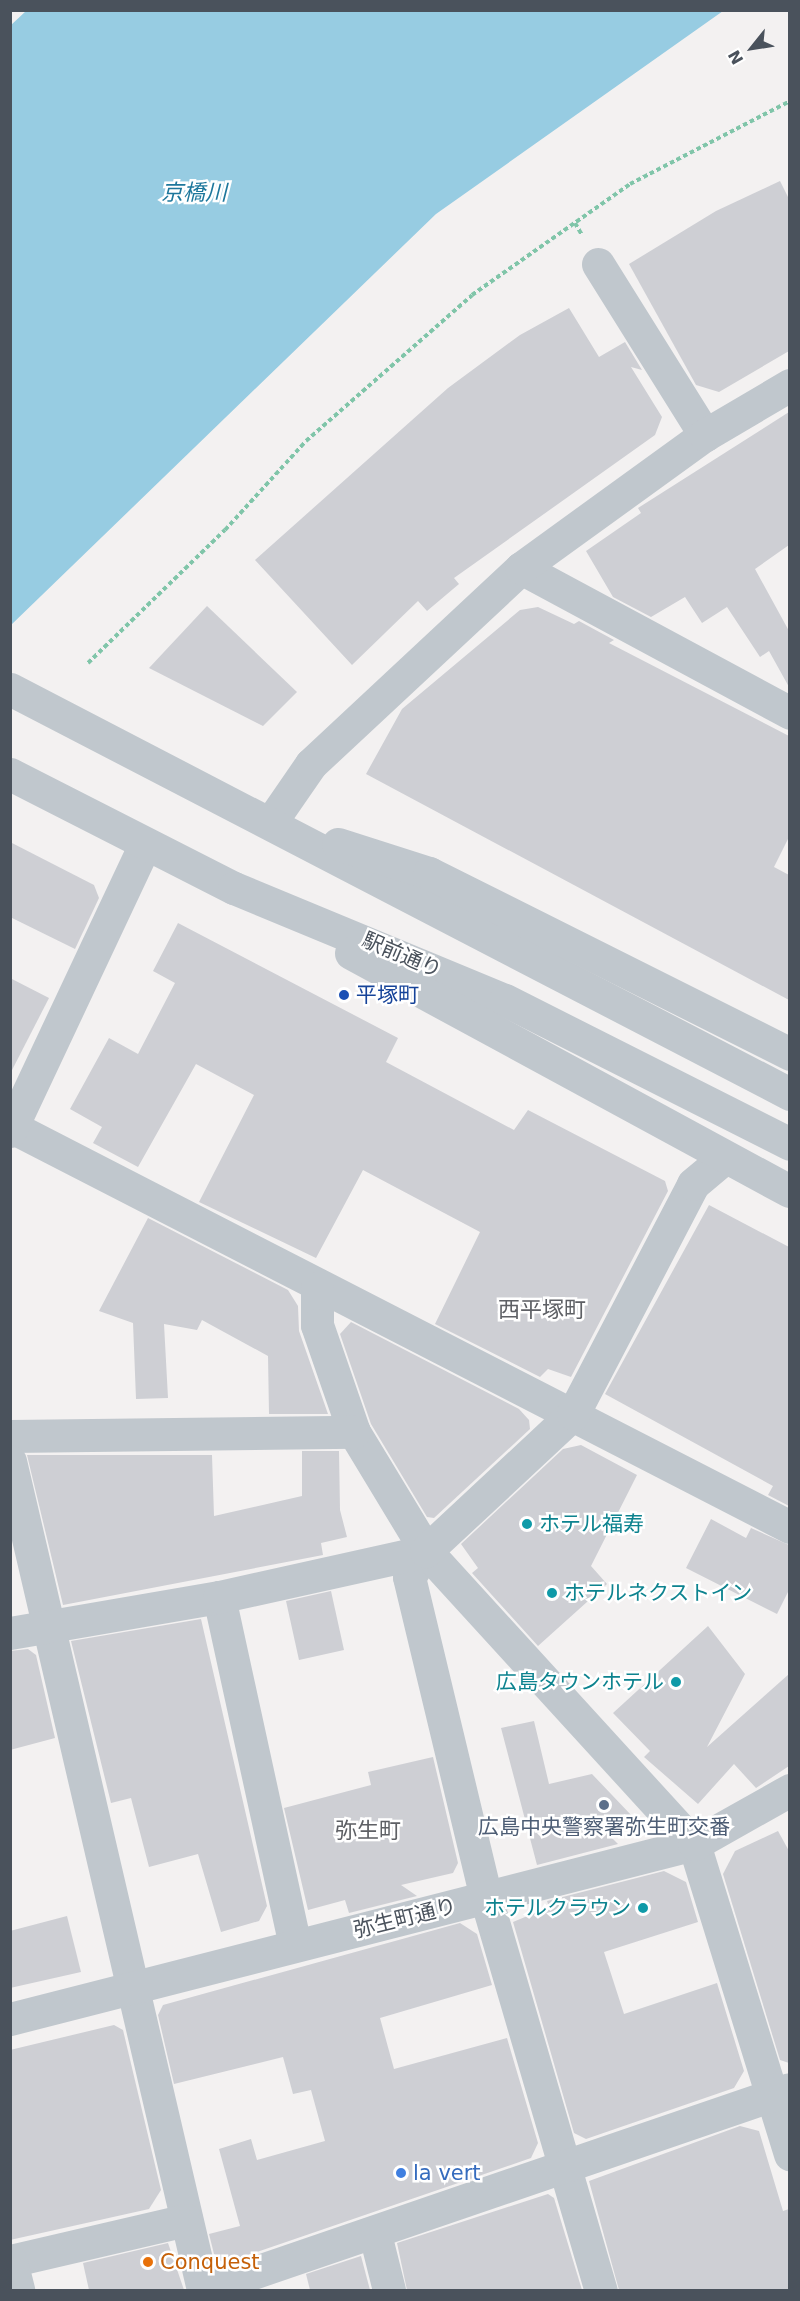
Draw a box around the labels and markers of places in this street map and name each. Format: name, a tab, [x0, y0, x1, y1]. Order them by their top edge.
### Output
place label: 平塚町	[356, 982, 419, 1008]
marker: 平塚町	[337, 988, 351, 1002]
place label: ホテル福寿	[539, 1511, 644, 1537]
marker: ホテル福寿	[520, 1517, 534, 1531]
place label: ホテルネクストイン	[564, 1580, 753, 1606]
marker: ホテルネクストイン	[545, 1586, 559, 1600]
place label: 広島タウンホテル	[496, 1669, 664, 1695]
marker: 広島タウンホテル	[669, 1675, 683, 1689]
marker: 広島中央警察署弥生町交番	[597, 1798, 611, 1812]
place label: 広島中央警察署弥生町交番	[478, 1814, 730, 1840]
place label: ホテルクラウン	[484, 1895, 631, 1921]
marker: ホテルクラウン	[636, 1901, 650, 1915]
place label: la vert	[413, 2160, 481, 2186]
marker: la vert	[394, 2166, 408, 2180]
place label: Conquest	[160, 2249, 260, 2275]
marker: Conquest	[141, 2255, 155, 2269]

